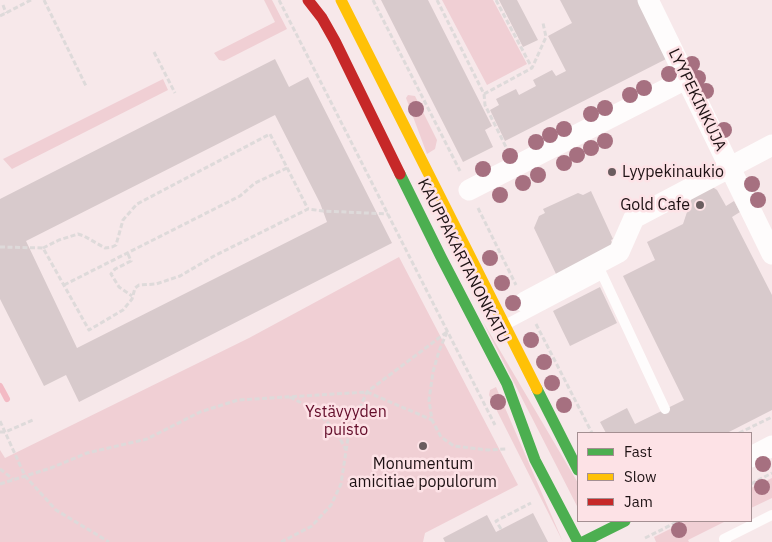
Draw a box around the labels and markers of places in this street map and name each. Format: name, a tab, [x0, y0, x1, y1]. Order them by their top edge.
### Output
place label: Lyypekinaukio	[622, 162, 724, 182]
marker: Lyypekinaukio	[606, 166, 618, 178]
place label: Gold Cafe	[620, 195, 690, 215]
marker: Gold Cafe	[694, 199, 706, 211]
marker: Monumentum amicitiae populorum	[417, 440, 429, 452]
place label: Monumentum amicitiae populorum	[349, 454, 497, 492]

